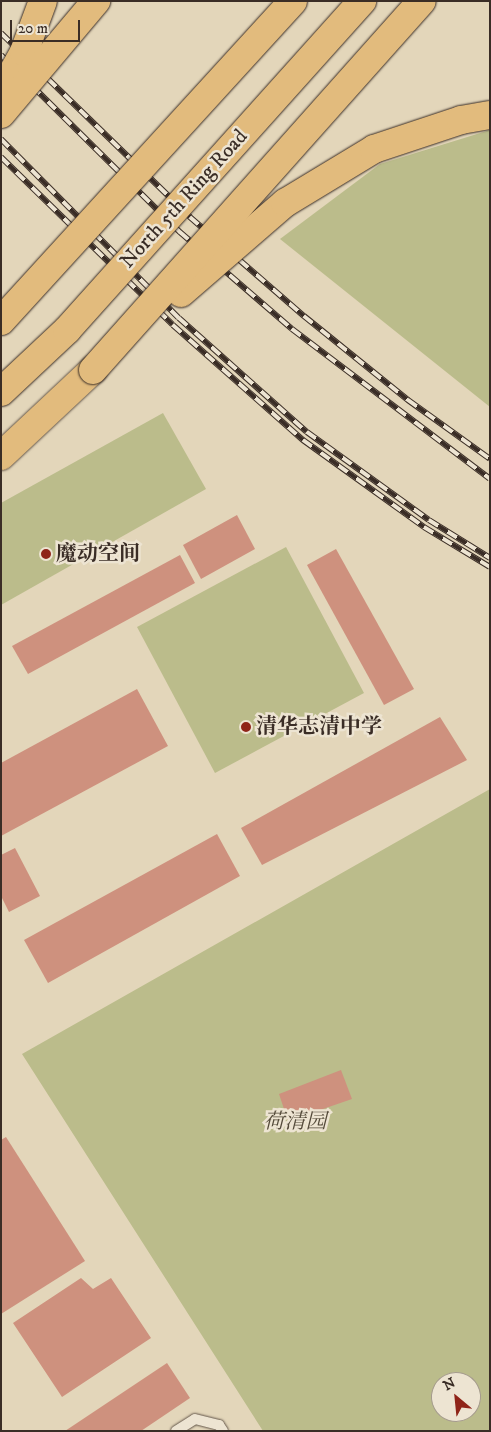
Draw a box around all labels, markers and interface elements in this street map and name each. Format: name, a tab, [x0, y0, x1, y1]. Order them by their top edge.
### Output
scale bar	[12, 10, 82, 42]
text: 20 m	[18, 19, 48, 38]
street label: North 5th Ring Road	[115, 124, 253, 274]
place label: 魔动空间	[56, 541, 140, 567]
marker: 魔动空间	[40, 548, 52, 560]
place label: 清华志清中学	[256, 714, 382, 740]
marker: 清华志清中学	[240, 721, 252, 733]
park label: 荷清园	[264, 1109, 326, 1135]
north arrow	[431, 1372, 481, 1422]
text: N	[440, 1374, 459, 1395]

